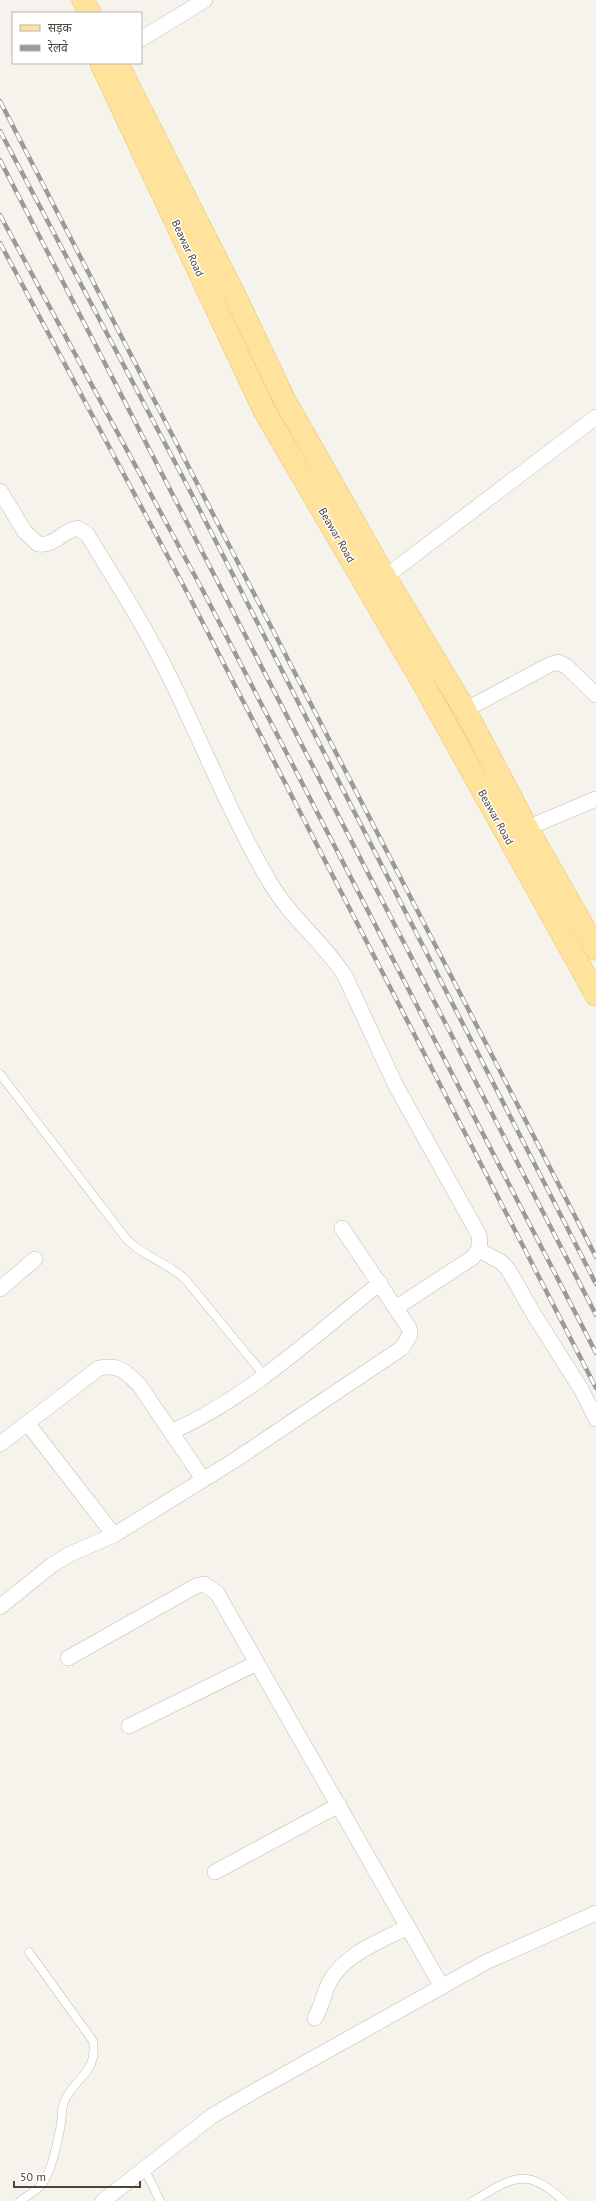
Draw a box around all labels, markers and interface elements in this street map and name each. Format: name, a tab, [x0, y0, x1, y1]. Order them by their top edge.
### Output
legend	[12, 12, 142, 64]
text: सड़क	[48, 20, 73, 35]
text: रेलवे	[48, 40, 68, 55]
street label: Beawar Road	[169, 217, 207, 279]
street label: Beawar Road	[316, 505, 358, 565]
street label: Beawar Road	[475, 787, 517, 847]
scale bar	[14, 2163, 140, 2189]
text: 50 m	[20, 2169, 46, 2184]

